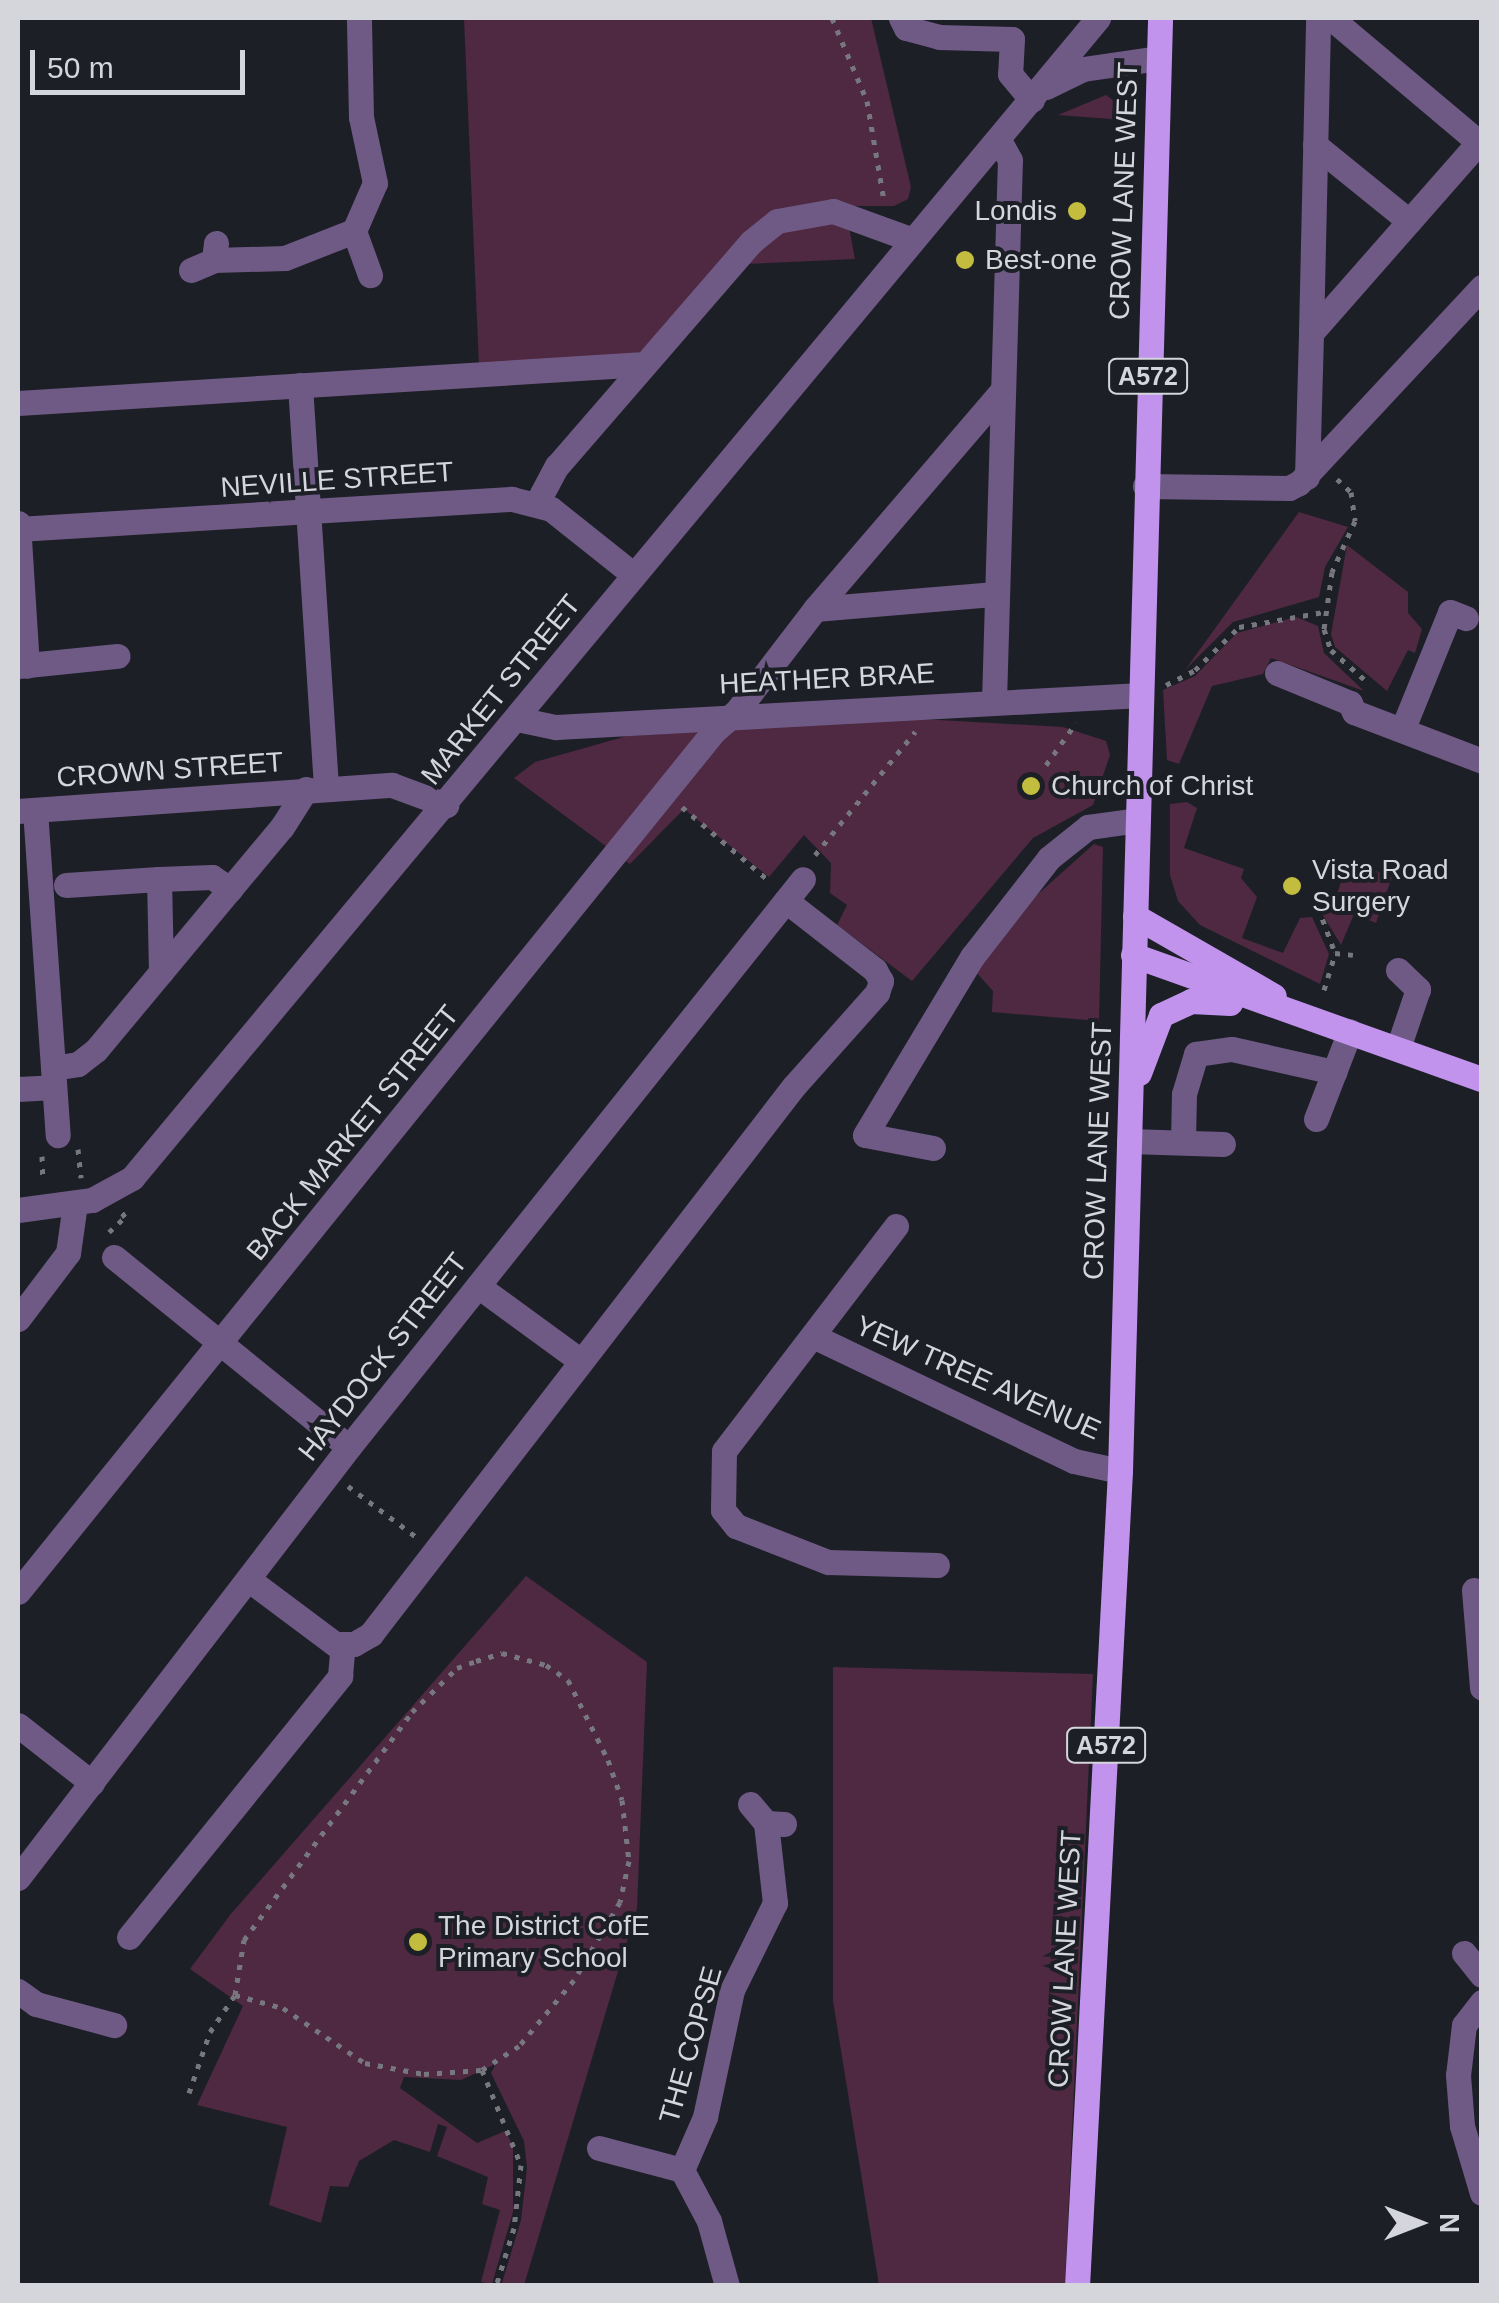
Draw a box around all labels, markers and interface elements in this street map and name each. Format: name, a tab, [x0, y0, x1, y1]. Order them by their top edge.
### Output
scale bar	[35, 30, 250, 92]
text: 50 m	[47, 51, 114, 84]
street label: CROW LANE WEST	[1103, 61, 1145, 321]
place label: Londis	[974, 194, 1057, 228]
marker: Londis	[1066, 200, 1088, 222]
place label: Best-one	[985, 243, 1097, 277]
marker: Best-one	[954, 249, 976, 271]
road number: A572	[1108, 356, 1188, 396]
street label: NEVILLE STREET	[219, 455, 455, 505]
street label: MARKET STREET	[414, 588, 588, 792]
street label: HEATHER BRAE	[718, 657, 936, 701]
street label: CROWN STREET	[56, 745, 284, 795]
place label: Church of Christ	[1051, 769, 1253, 803]
marker: Church of Christ	[1020, 775, 1042, 797]
place label: Vista Road Surgery	[1312, 853, 1448, 919]
marker: Vista Road Surgery	[1281, 875, 1303, 897]
street label: BACK MARKET STREET	[240, 998, 466, 1268]
street label: CROW LANE WEST	[1077, 1021, 1119, 1281]
street label: HAYDOCK STREET	[291, 1246, 475, 1468]
street label: YEW TREE AVENUE	[849, 1308, 1107, 1448]
road number: A572	[1066, 1725, 1146, 1765]
street label: CROW LANE WEST	[1041, 1829, 1089, 2089]
place label: The District CofE Primary School	[438, 1909, 650, 1975]
marker: The District CofE Primary School	[407, 1931, 429, 1953]
street label: THE COPSE	[653, 1963, 729, 2127]
north arrow	[1369, 2173, 1469, 2273]
text: N	[1434, 2213, 1465, 2233]

